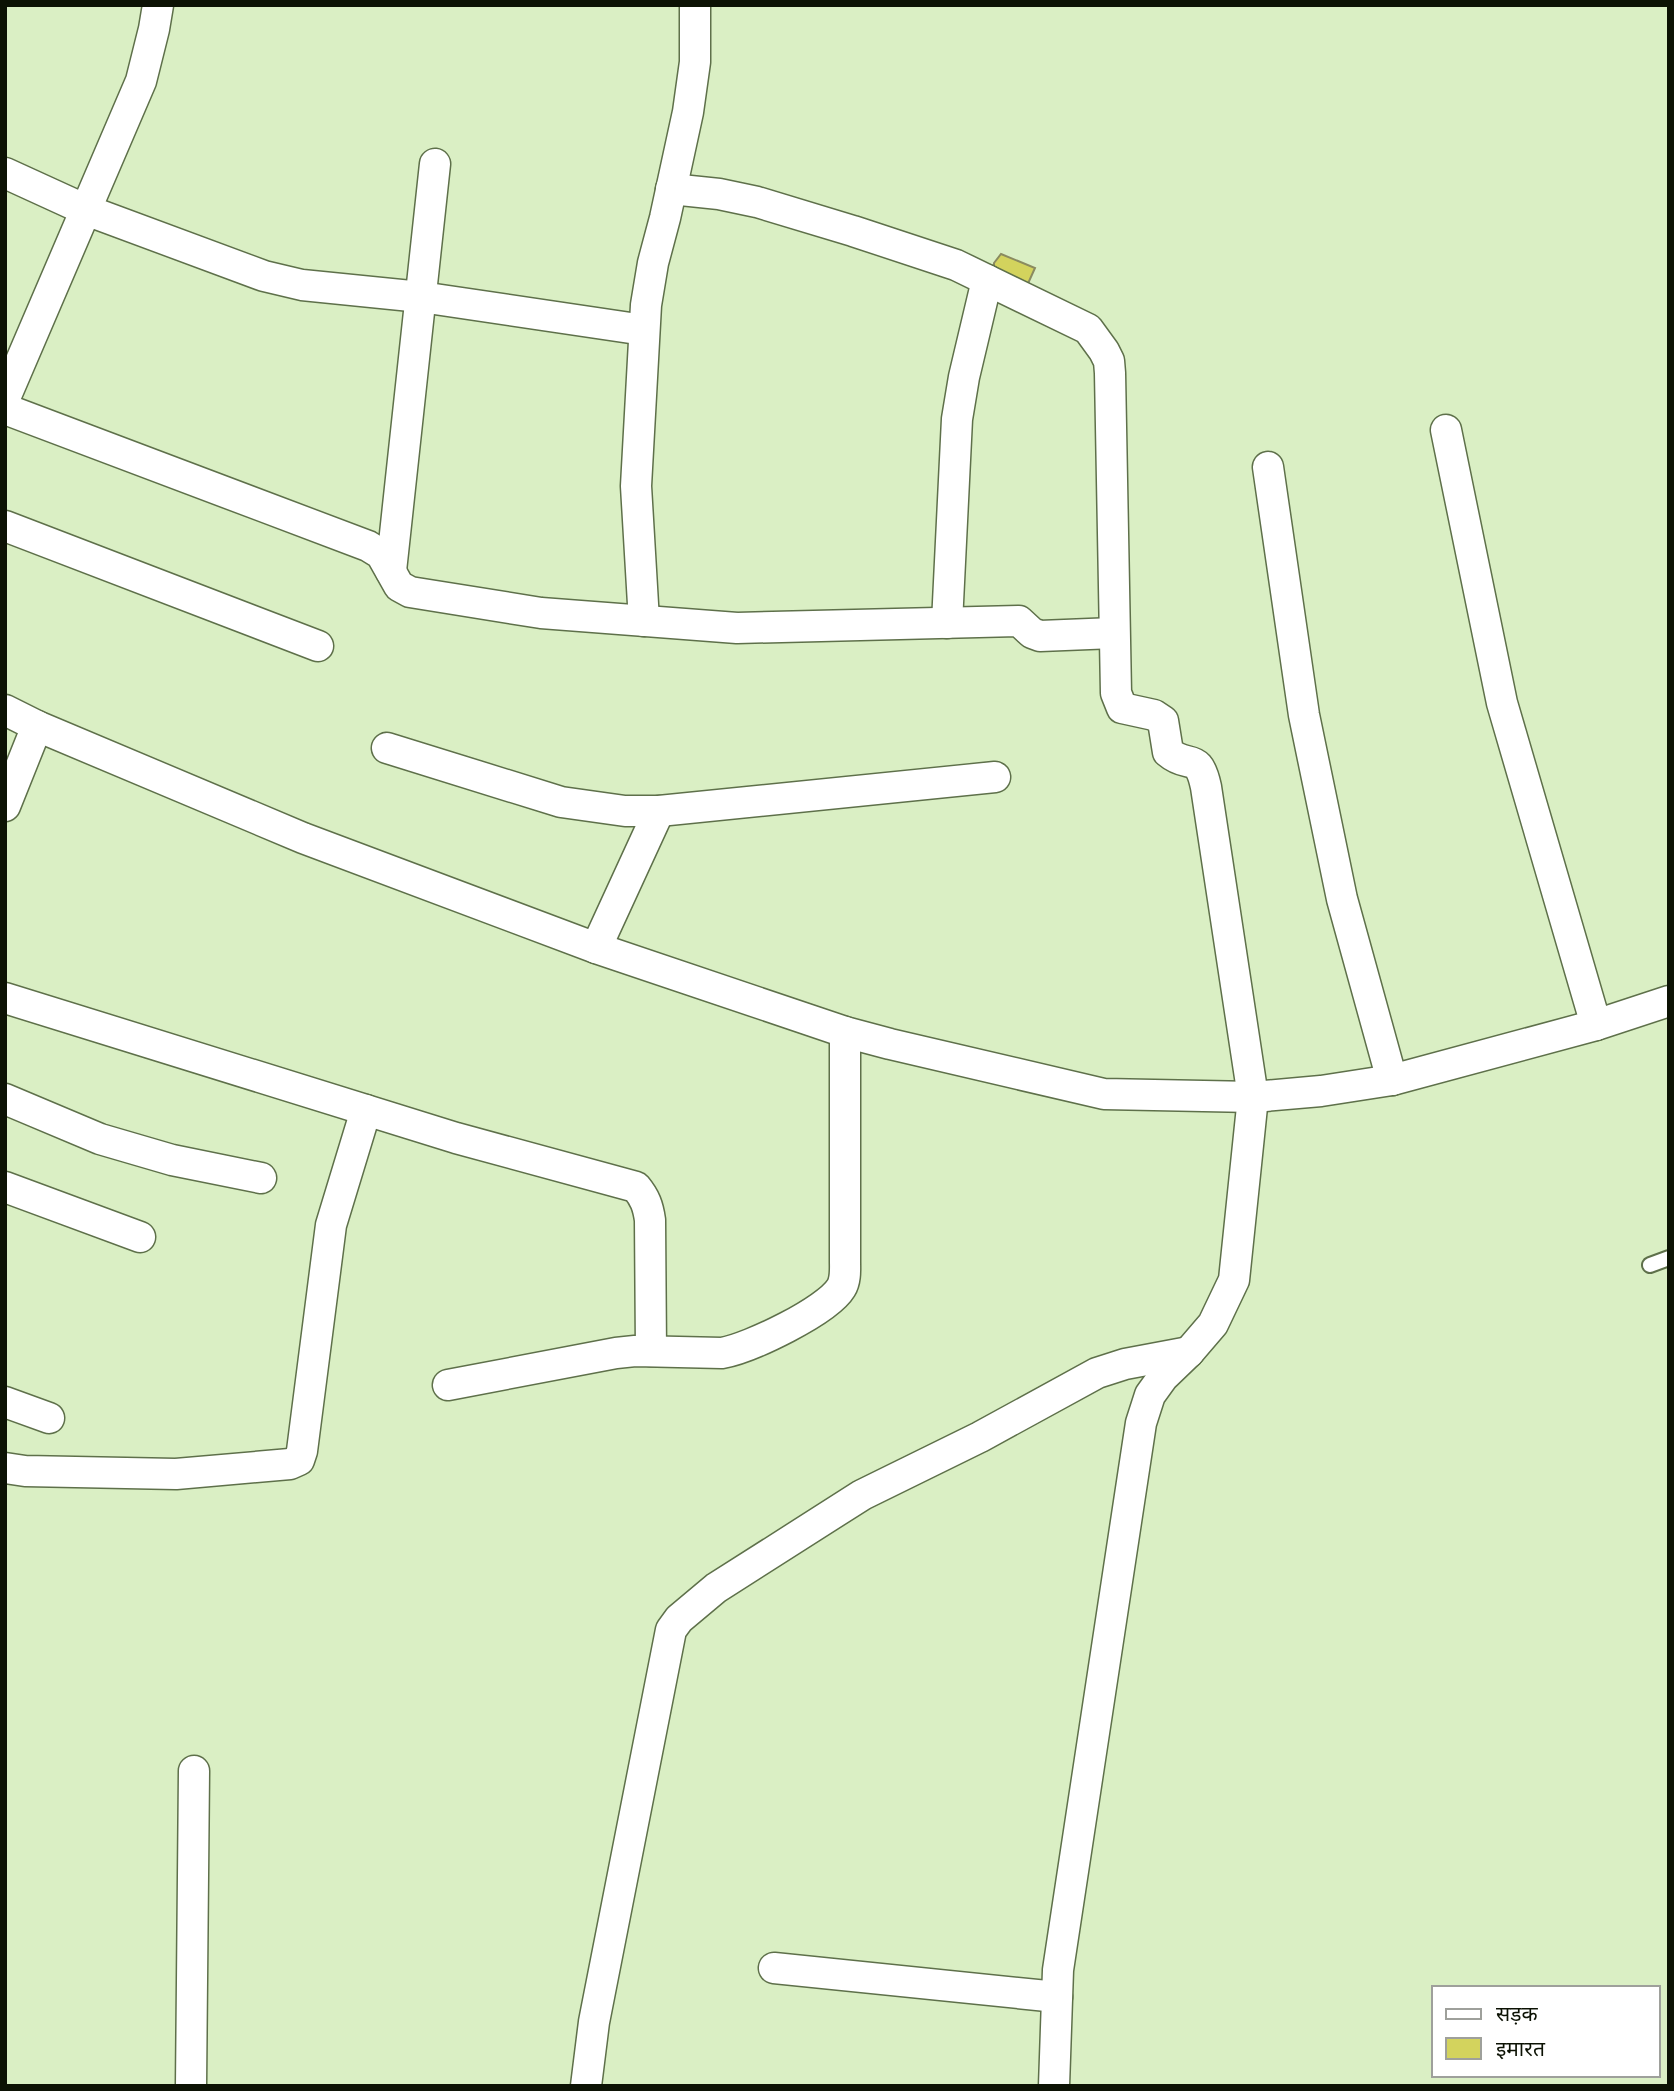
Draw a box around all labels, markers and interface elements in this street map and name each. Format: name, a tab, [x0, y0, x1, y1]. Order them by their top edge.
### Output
legend	[1432, 1986, 1660, 2077]
text: सड़क	[1496, 2001, 1538, 2027]
text: इमारत	[1496, 2036, 1546, 2062]

